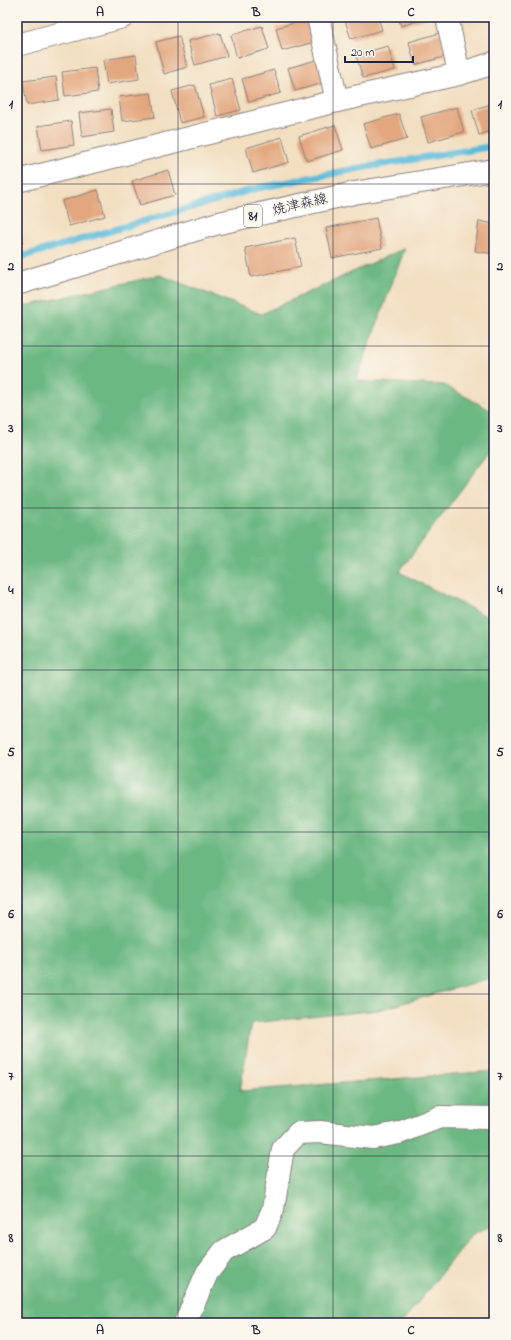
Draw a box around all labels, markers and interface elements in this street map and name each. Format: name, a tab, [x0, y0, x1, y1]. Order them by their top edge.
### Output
text: A	[96, 3, 104, 22]
text: B	[251, 3, 261, 22]
text: C	[407, 3, 415, 22]
scale bar	[345, 38, 413, 64]
text: 20 m	[351, 44, 374, 62]
text: 1	[9, 95, 14, 114]
text: 1	[498, 95, 503, 114]
street label: 焼津森線	[270, 188, 330, 222]
road number: 81	[244, 205, 262, 227]
text: 2	[7, 257, 15, 276]
text: 2	[496, 257, 504, 276]
text: 3	[7, 419, 14, 438]
text: 3	[496, 419, 503, 438]
text: 4	[7, 581, 14, 600]
text: 4	[496, 581, 503, 600]
text: 5	[7, 743, 15, 762]
text: 5	[496, 743, 504, 762]
text: 6	[7, 905, 14, 924]
text: 6	[496, 905, 503, 924]
text: 7	[8, 1067, 14, 1086]
text: 7	[497, 1067, 503, 1086]
text: 8	[8, 1229, 14, 1248]
text: 8	[497, 1229, 503, 1248]
text: A	[96, 1321, 104, 1340]
text: B	[251, 1321, 261, 1340]
text: C	[407, 1321, 415, 1340]

